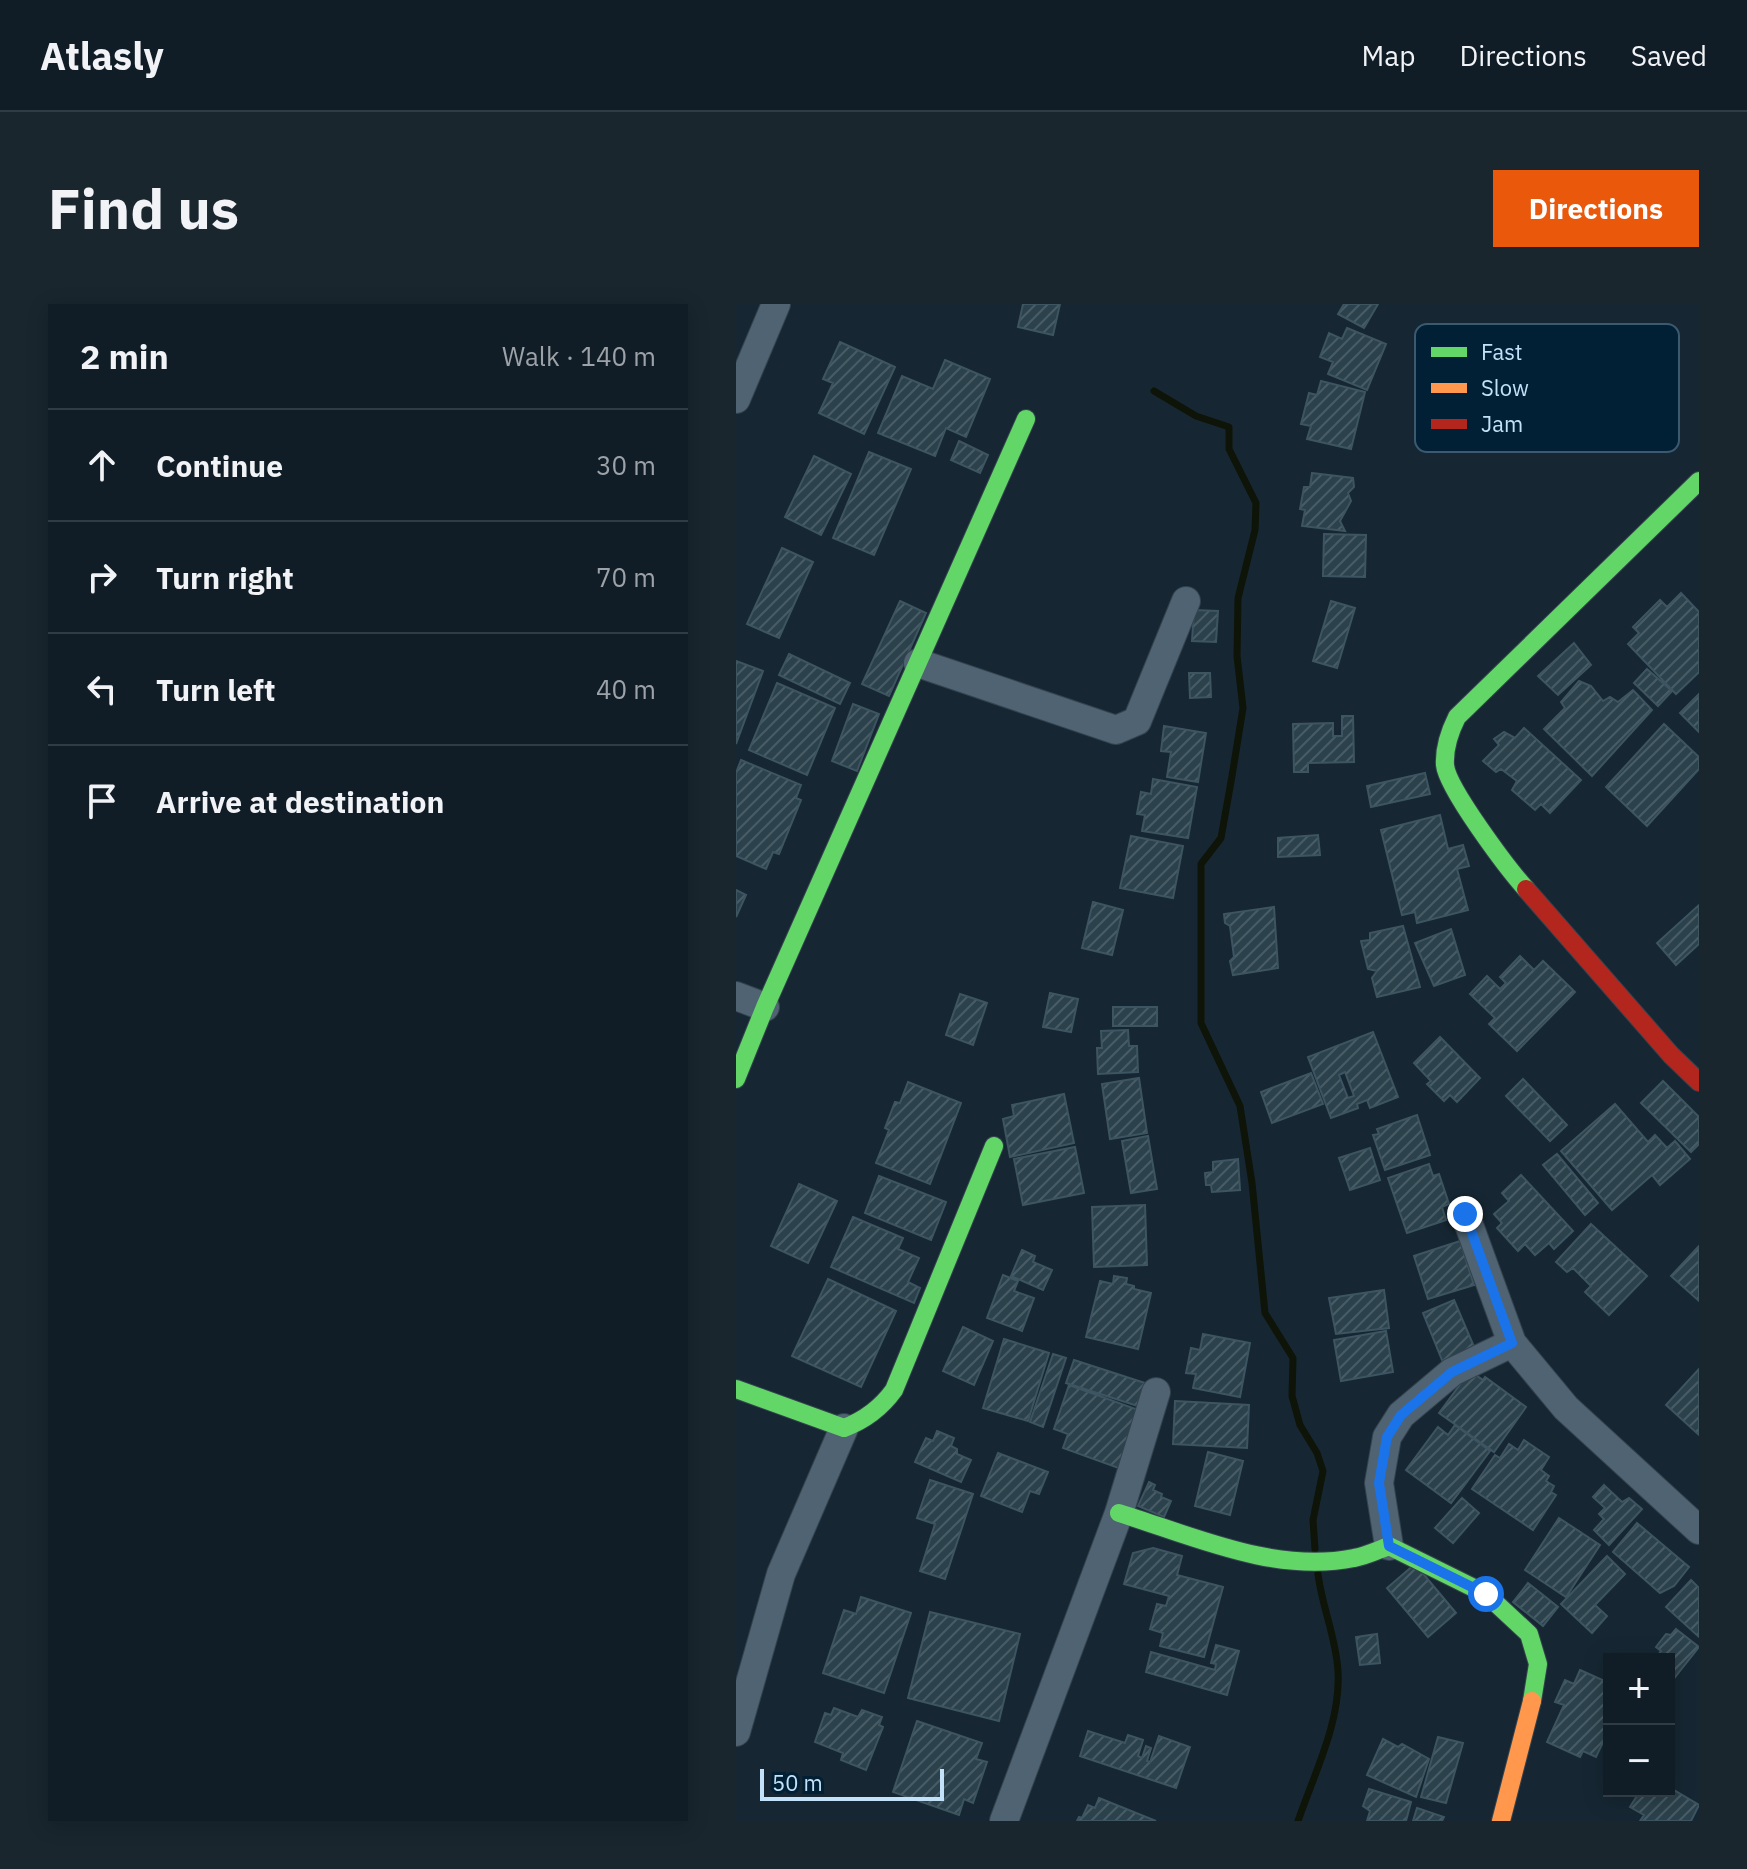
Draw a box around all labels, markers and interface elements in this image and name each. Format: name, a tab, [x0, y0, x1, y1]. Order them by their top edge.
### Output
text: Atlasly	[40, 31, 164, 80]
text: Map	[1361, 37, 1415, 74]
text: Directions	[1459, 37, 1587, 74]
text: Saved	[1631, 37, 1707, 74]
button: Directions	[1493, 170, 1699, 247]
text: Find us	[48, 172, 239, 244]
legend	[1415, 324, 1679, 452]
text: 2 min	[80, 334, 169, 378]
text: Fast	[1481, 337, 1522, 366]
text: Walk · 140 m	[502, 339, 656, 373]
text: Slow	[1481, 373, 1529, 402]
text: Jam	[1481, 409, 1523, 438]
icon: ahead	[80, 443, 124, 487]
text: Continue	[156, 446, 283, 485]
text: 30 m	[596, 448, 656, 482]
icon: right	[80, 555, 124, 599]
text: Turn right	[156, 558, 294, 597]
text: 70 m	[596, 560, 656, 594]
icon: left	[80, 667, 124, 711]
text: Turn left	[156, 670, 275, 709]
text: 40 m	[596, 672, 656, 706]
icon: arrive	[80, 779, 124, 823]
text: Arrive at destination	[156, 782, 444, 821]
route end	[1447, 1196, 1483, 1232]
route start	[1468, 1576, 1504, 1612]
map controls	[1603, 1653, 1675, 1797]
button: +	[1603, 1653, 1675, 1725]
button: −	[1603, 1725, 1675, 1797]
scale bar	[760, 1765, 944, 1801]
text: 50 m	[772, 1768, 823, 1797]

